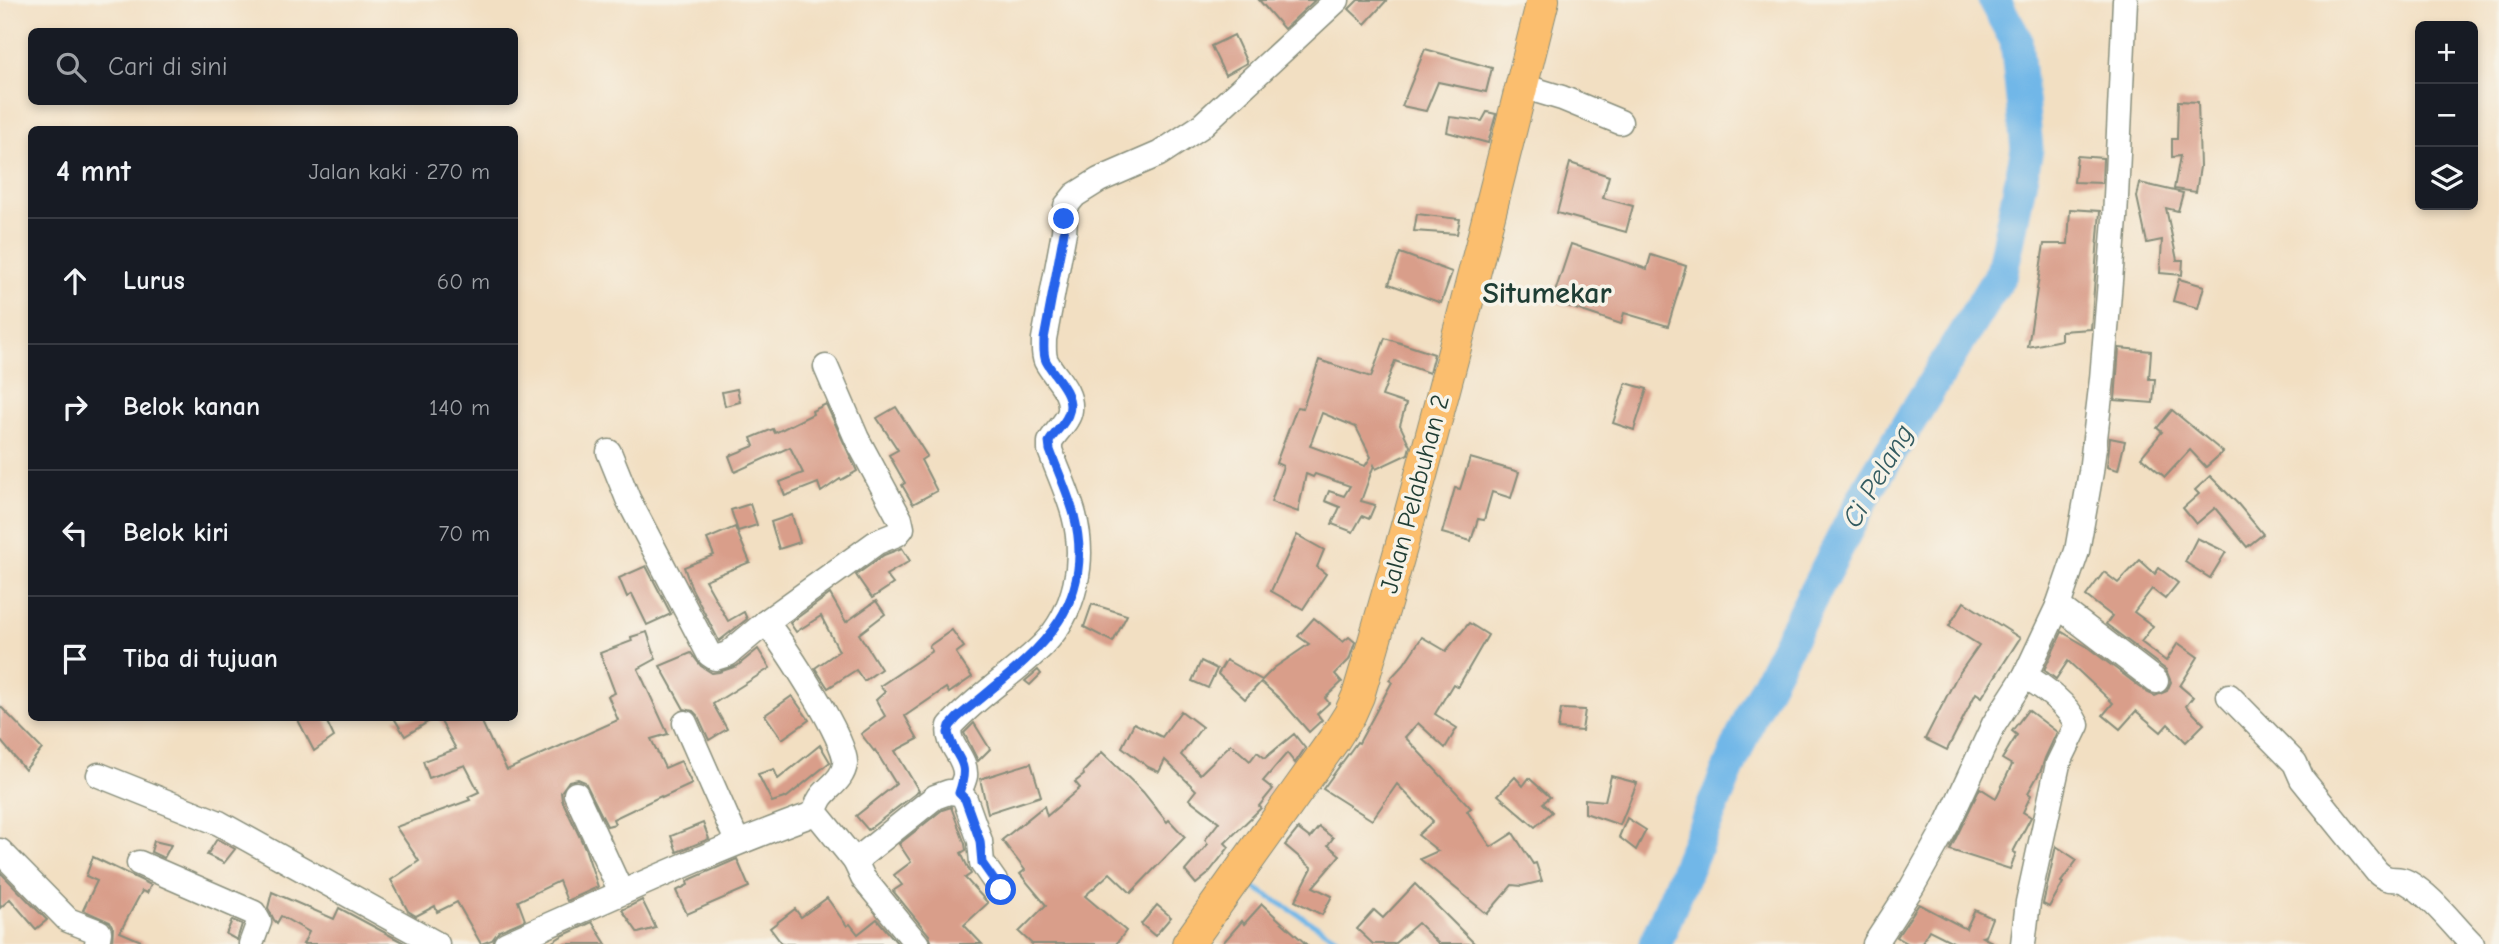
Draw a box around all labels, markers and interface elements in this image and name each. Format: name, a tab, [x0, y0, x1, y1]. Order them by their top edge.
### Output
map controls	[2415, 21, 2478, 210]
button: +	[2415, 21, 2478, 84]
search box	[28, 28, 518, 105]
icon: search	[52, 48, 90, 86]
text: Cari di sini	[108, 52, 228, 82]
button: −	[2415, 84, 2478, 147]
button: layers	[2415, 147, 2478, 210]
text: 4 mnt	[56, 154, 131, 189]
text: Jalan kaki · 270 m	[308, 158, 490, 185]
route end	[1048, 203, 1079, 234]
icon: ahead	[56, 262, 94, 300]
text: Lurus	[123, 266, 185, 296]
text: 60 m	[437, 268, 490, 295]
district label: Situmekar	[1482, 276, 1612, 311]
icon: right	[56, 388, 94, 426]
street label: Jalan Pelabuhan 2	[1374, 391, 1456, 597]
text: Belok kanan	[123, 392, 260, 422]
text: 140 m	[429, 394, 490, 421]
water label: Ci Pelang	[1836, 419, 1920, 533]
icon: left	[56, 514, 94, 552]
text: Belok kiri	[123, 518, 229, 548]
text: 70 m	[438, 520, 490, 547]
icon: arrive	[56, 640, 94, 678]
text: Tiba di tujuan	[123, 644, 278, 674]
route start	[985, 874, 1016, 905]

